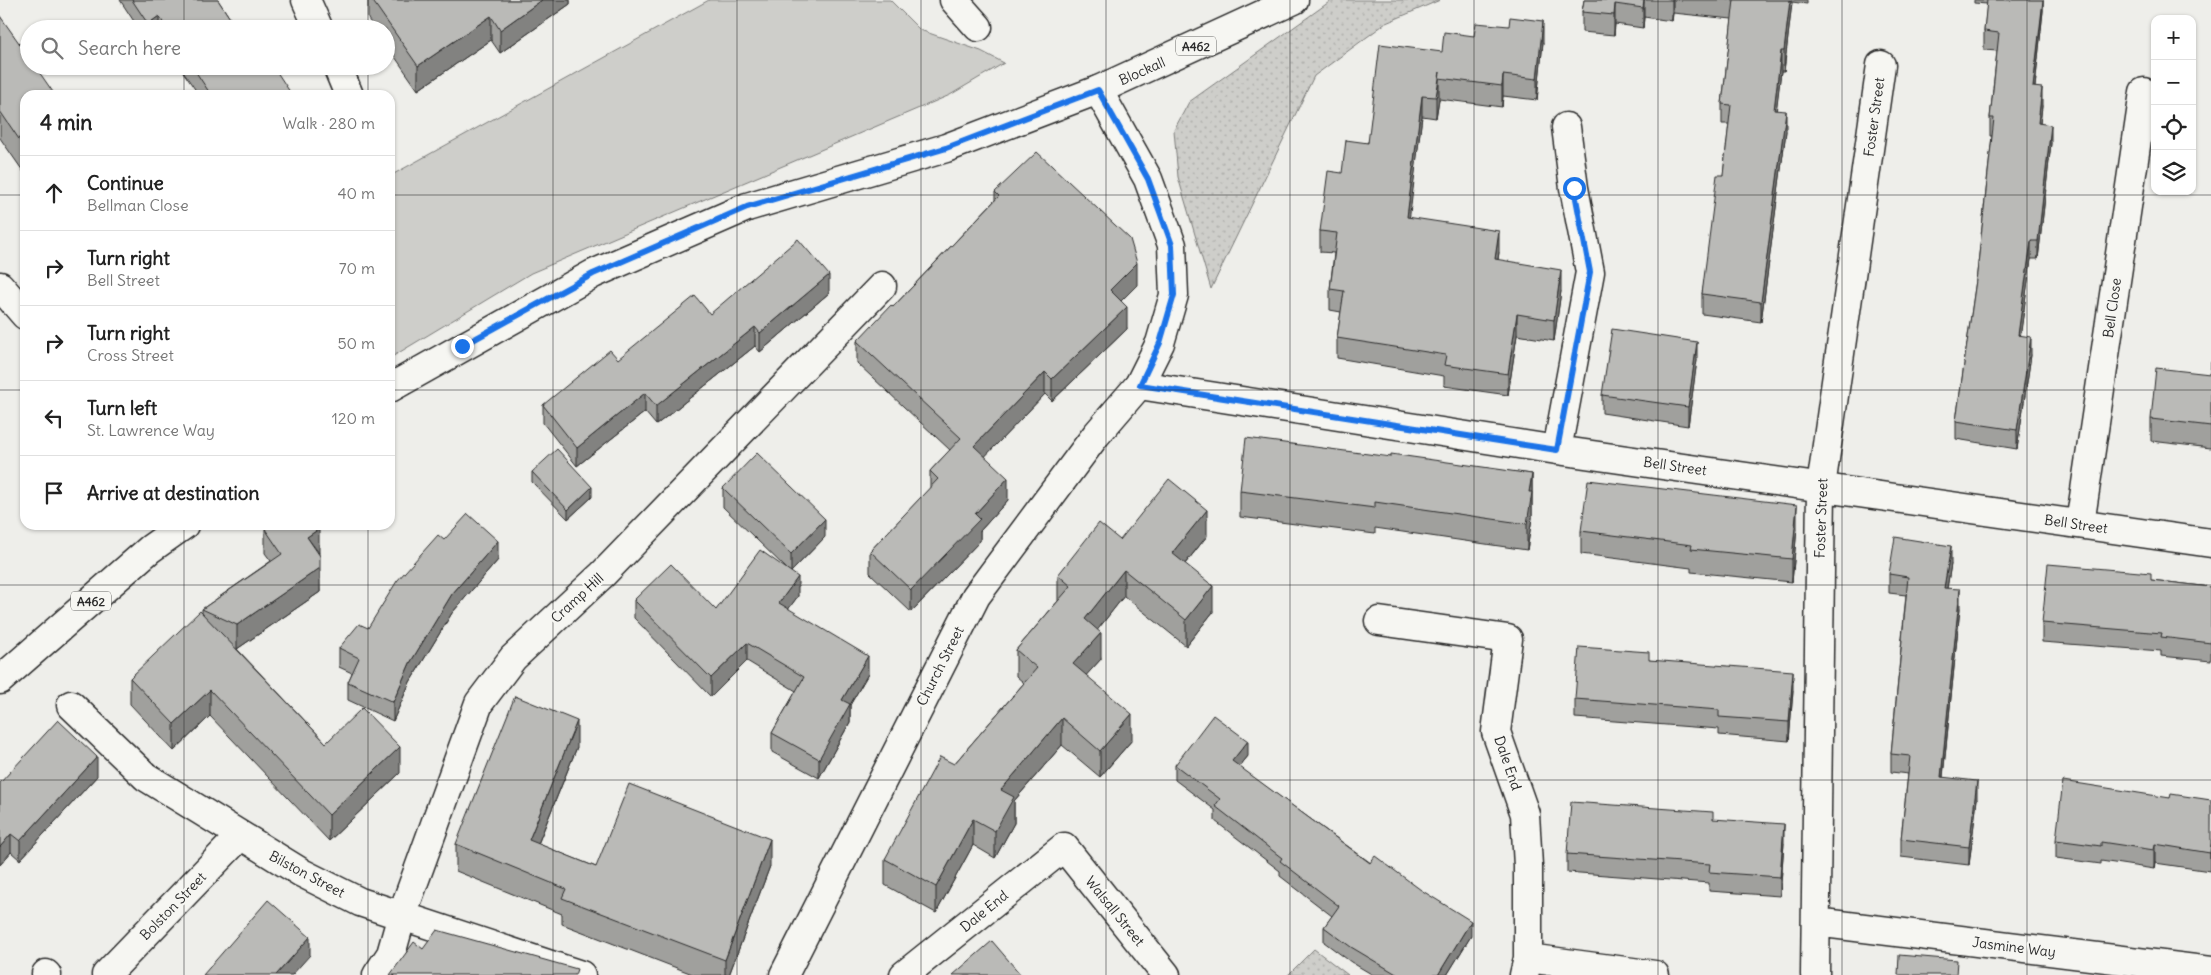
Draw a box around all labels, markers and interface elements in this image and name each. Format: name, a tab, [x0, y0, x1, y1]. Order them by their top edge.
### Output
map controls	[2151, 15, 2196, 195]
button: +	[2151, 15, 2196, 60]
search box	[20, 20, 395, 75]
icon: search	[38, 34, 66, 62]
text: Search here	[78, 36, 181, 60]
road number: A462	[1176, 36, 1216, 56]
street label: Blockall	[1116, 53, 1168, 89]
button: −	[2151, 60, 2196, 105]
street label: Foster Street	[1860, 76, 1889, 158]
button: locate	[2151, 105, 2196, 150]
text: 4 min	[40, 109, 92, 136]
text: Walk · 280 m	[283, 113, 375, 133]
button: layers	[2151, 150, 2196, 195]
text: Continue	[87, 171, 164, 195]
route start	[1563, 177, 1586, 200]
icon: ahead	[40, 179, 68, 207]
text: 40 m	[337, 183, 375, 203]
text: Bellman Close	[87, 195, 189, 215]
text: Turn right	[87, 246, 170, 270]
icon: right	[40, 254, 68, 282]
text: 70 m	[339, 258, 375, 278]
text: Bell Street	[87, 270, 160, 290]
street label: Bell Close	[2099, 277, 2125, 339]
text: Turn right	[87, 321, 170, 345]
icon: right	[40, 329, 68, 357]
text: 50 m	[337, 333, 375, 353]
route end	[451, 335, 474, 358]
text: Cross Street	[87, 345, 174, 365]
text: Turn left	[87, 396, 157, 420]
icon: left	[40, 404, 68, 432]
text: 120 m	[332, 408, 375, 428]
text: St. Lawrence Way	[87, 420, 215, 440]
street label: Bell Street	[1642, 453, 1708, 479]
street label: Foster Street	[1811, 477, 1831, 558]
icon: arrive	[40, 479, 68, 507]
text: Arrive at destination	[87, 481, 260, 505]
street label: Bell Street	[2043, 511, 2109, 537]
street label: Cramp Hill	[547, 569, 607, 627]
road number: A462	[71, 592, 111, 610]
street label: Church Street	[912, 623, 968, 709]
street label: Dale End	[1490, 733, 1526, 793]
street label: Bilston Street	[266, 847, 348, 902]
street label: Bolston Street	[136, 868, 210, 944]
street label: Walsall Street	[1081, 872, 1149, 950]
street label: Dale End	[956, 886, 1012, 936]
street label: Jasmine Way	[1971, 933, 2057, 961]

